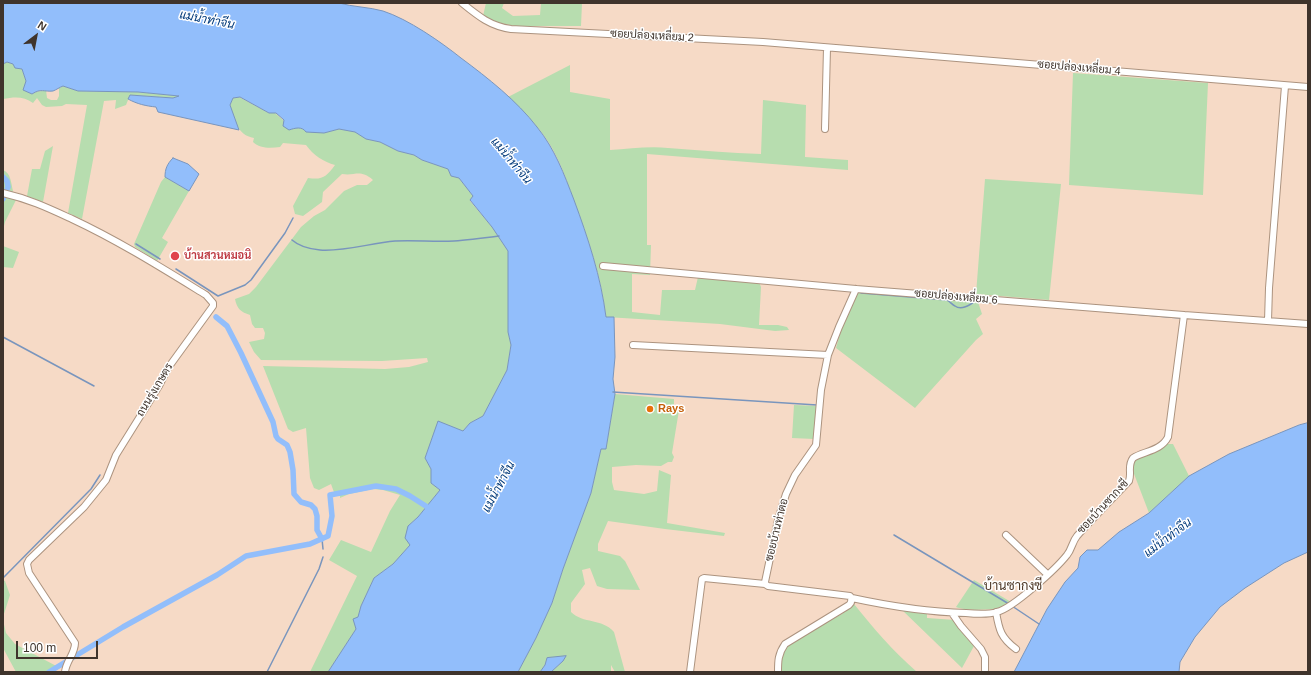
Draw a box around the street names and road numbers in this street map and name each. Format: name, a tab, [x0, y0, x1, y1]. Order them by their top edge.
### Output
street label: ซอยปล่องเหลี่ยม 2	[610, 27, 694, 45]
street label: ซอยปล่องเหลี่ยม 4	[1037, 58, 1121, 78]
street label: ซอยปล่องเหลี่ยม 6	[914, 287, 998, 307]
street label: ถนนรุ่งเกษตร	[134, 361, 176, 419]
street label: ซอยบ้านซากงซี	[1075, 477, 1131, 537]
street label: ซอยบ้านท่าตอ	[763, 497, 791, 563]

